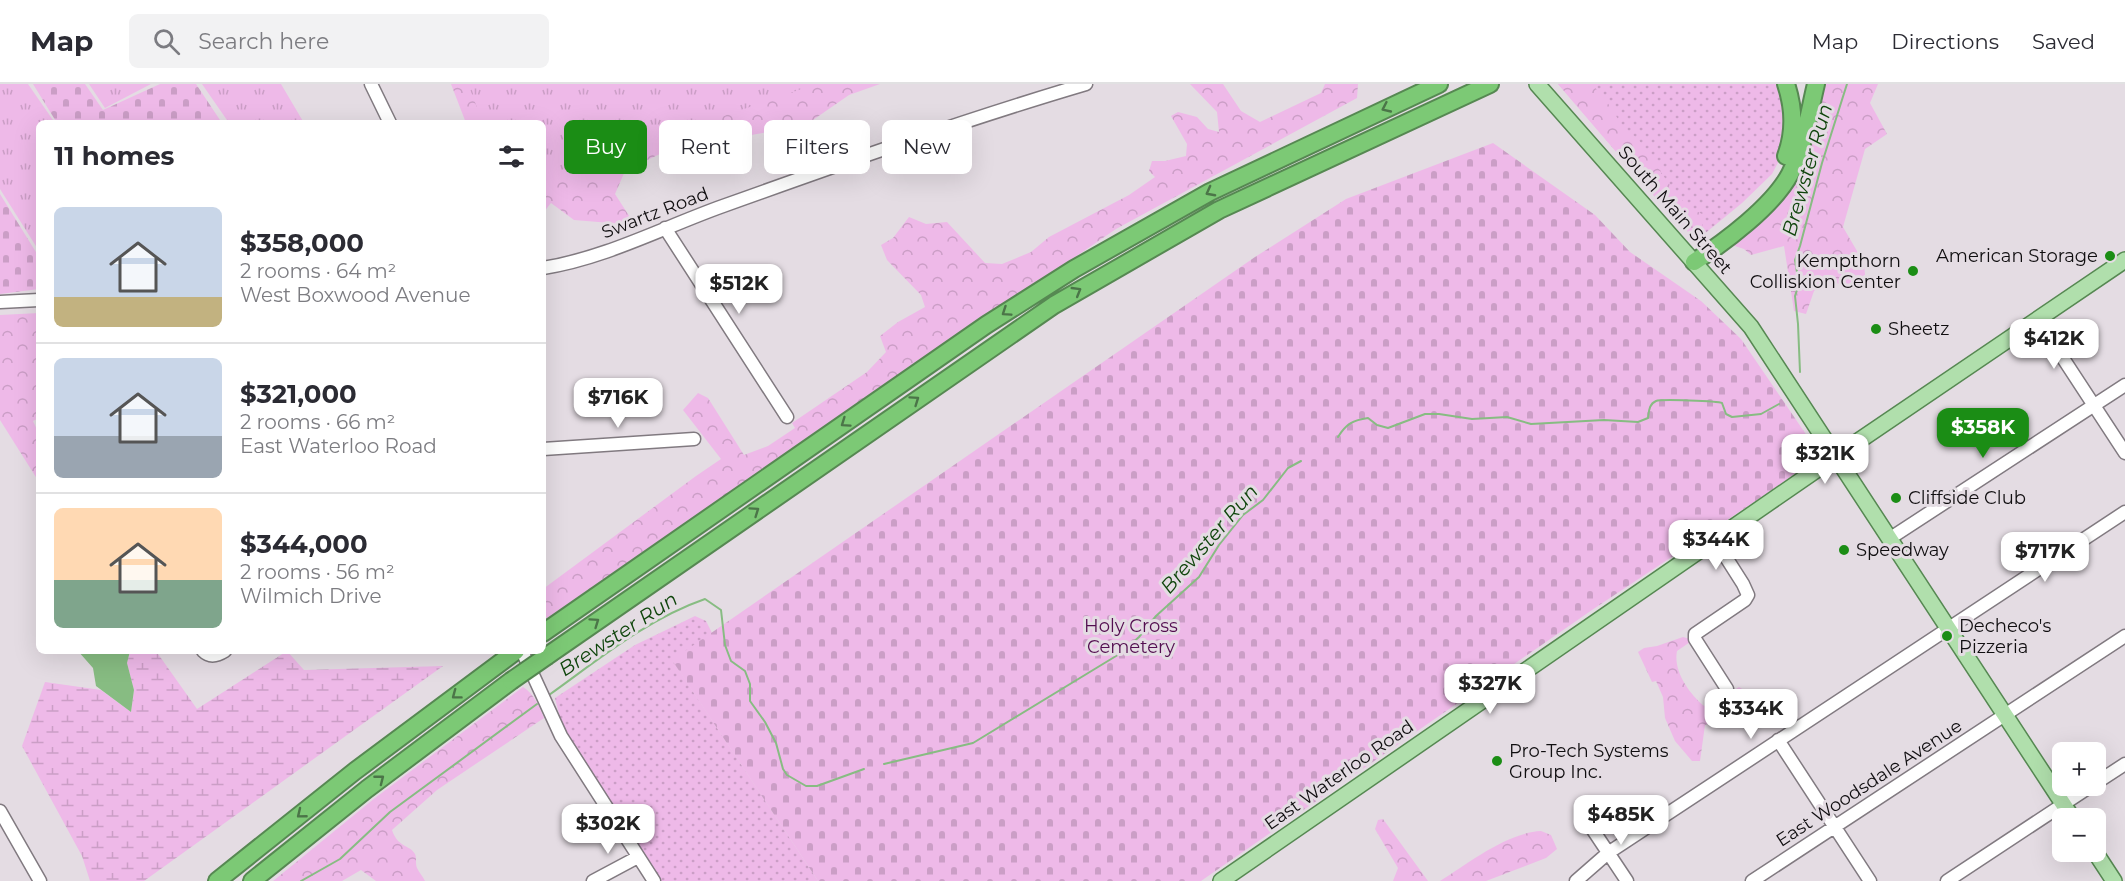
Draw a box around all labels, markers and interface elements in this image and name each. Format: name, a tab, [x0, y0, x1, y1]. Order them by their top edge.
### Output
search box	[129, 14, 549, 68]
text: Map	[30, 24, 93, 58]
icon: search	[150, 25, 183, 58]
text: Search here	[198, 28, 329, 55]
text: Map	[1812, 29, 1858, 54]
text: Directions	[1891, 29, 1999, 54]
text: Saved	[2032, 29, 2095, 54]
one-way arrow	[1382, 101, 1393, 113]
water label: Brewster Run	[1777, 101, 1837, 239]
chip: Buy	[564, 120, 647, 174]
chip: Rent	[659, 120, 752, 174]
chip: Filters	[764, 120, 870, 174]
chip: New	[882, 120, 972, 174]
text: 11 homes	[54, 140, 174, 172]
icon: filters	[495, 140, 528, 173]
street label: South Main Street	[1613, 141, 1737, 279]
street label: Swartz Road	[598, 183, 712, 243]
one-way arrow	[1206, 185, 1216, 196]
text: $358,000	[240, 227, 364, 259]
icon: home	[102, 231, 174, 303]
place label: American Storage	[1936, 245, 2098, 267]
marker: American Storage	[2103, 249, 2117, 263]
place label: Kempthorn Colliskion Center	[1750, 250, 1901, 293]
text: 2 rooms · 64 m²	[240, 259, 396, 283]
pin: $512K	[697, 264, 781, 315]
marker: Kempthorn Colliskion Center	[1906, 264, 1920, 278]
text: $512K	[709, 271, 769, 295]
text: West Boxwood Avenue	[240, 283, 471, 307]
one-way arrow	[1071, 287, 1081, 298]
one-way arrow	[1002, 305, 1013, 316]
place label: Sheetz	[1888, 318, 1950, 340]
pin: $412K	[2012, 319, 2096, 370]
marker: Sheetz	[1869, 322, 1883, 336]
text: $412K	[2024, 326, 2084, 350]
text: $321,000	[240, 378, 357, 410]
pin: $716K	[576, 378, 660, 429]
icon: home	[102, 382, 174, 454]
text: $716K	[588, 385, 648, 409]
one-way arrow	[909, 396, 920, 407]
pin: $358K	[1941, 408, 2025, 459]
text: 2 rooms · 66 m²	[240, 410, 395, 434]
text: $358K	[1951, 415, 2015, 439]
one-way arrow	[841, 416, 852, 427]
text: East Waterloo Road	[240, 434, 437, 458]
pin: $321K	[1783, 434, 1867, 485]
text: $321K	[1796, 441, 1854, 465]
water label: Brewster Run	[1155, 480, 1263, 598]
place label: Cliffside Club	[1908, 487, 2026, 509]
marker: Cliffside Club	[1889, 491, 1903, 505]
one-way arrow	[748, 507, 759, 518]
pin: $344K	[1674, 520, 1758, 571]
text: $344K	[1683, 527, 1749, 551]
text: $344,000	[240, 528, 368, 560]
icon: home	[102, 532, 174, 604]
pin: $717K	[2003, 532, 2087, 583]
place label: Speedway	[1856, 539, 1949, 561]
text: $717K	[2015, 539, 2075, 563]
marker: Speedway	[1837, 543, 1851, 557]
text: 2 rooms · 56 m²	[240, 560, 395, 584]
text: Wilmich Drive	[240, 584, 381, 608]
water label: Brewster Run	[554, 587, 682, 681]
park label: Holy Cross Cemetery	[1084, 615, 1178, 658]
place label: Decheco's Pizzeria	[1959, 615, 2051, 658]
one-way arrow	[588, 618, 599, 629]
marker: Decheco's Pizzeria	[1940, 629, 1954, 643]
pin: $327K	[1448, 664, 1532, 715]
text: $327K	[1458, 671, 1522, 695]
one-way arrow	[451, 688, 462, 699]
pin: $334K	[1709, 689, 1793, 740]
text: $334K	[1719, 696, 1783, 720]
street label: East Waterloo Road	[1260, 715, 1418, 835]
street label: East Woodsdale Avenue	[1772, 715, 1966, 851]
place label: Pro-Tech Systems Group Inc.	[1509, 740, 1669, 783]
map controls	[2052, 742, 2106, 862]
button: +	[2052, 742, 2106, 796]
marker: Pro-Tech Systems Group Inc.	[1490, 754, 1504, 768]
one-way arrow	[373, 776, 384, 787]
pin: $485K	[1579, 795, 1663, 846]
text: $485K	[1588, 802, 1654, 826]
pin: $302K	[566, 804, 650, 855]
one-way arrow	[297, 806, 308, 817]
button: −	[2052, 808, 2106, 862]
text: $302K	[576, 811, 640, 835]

